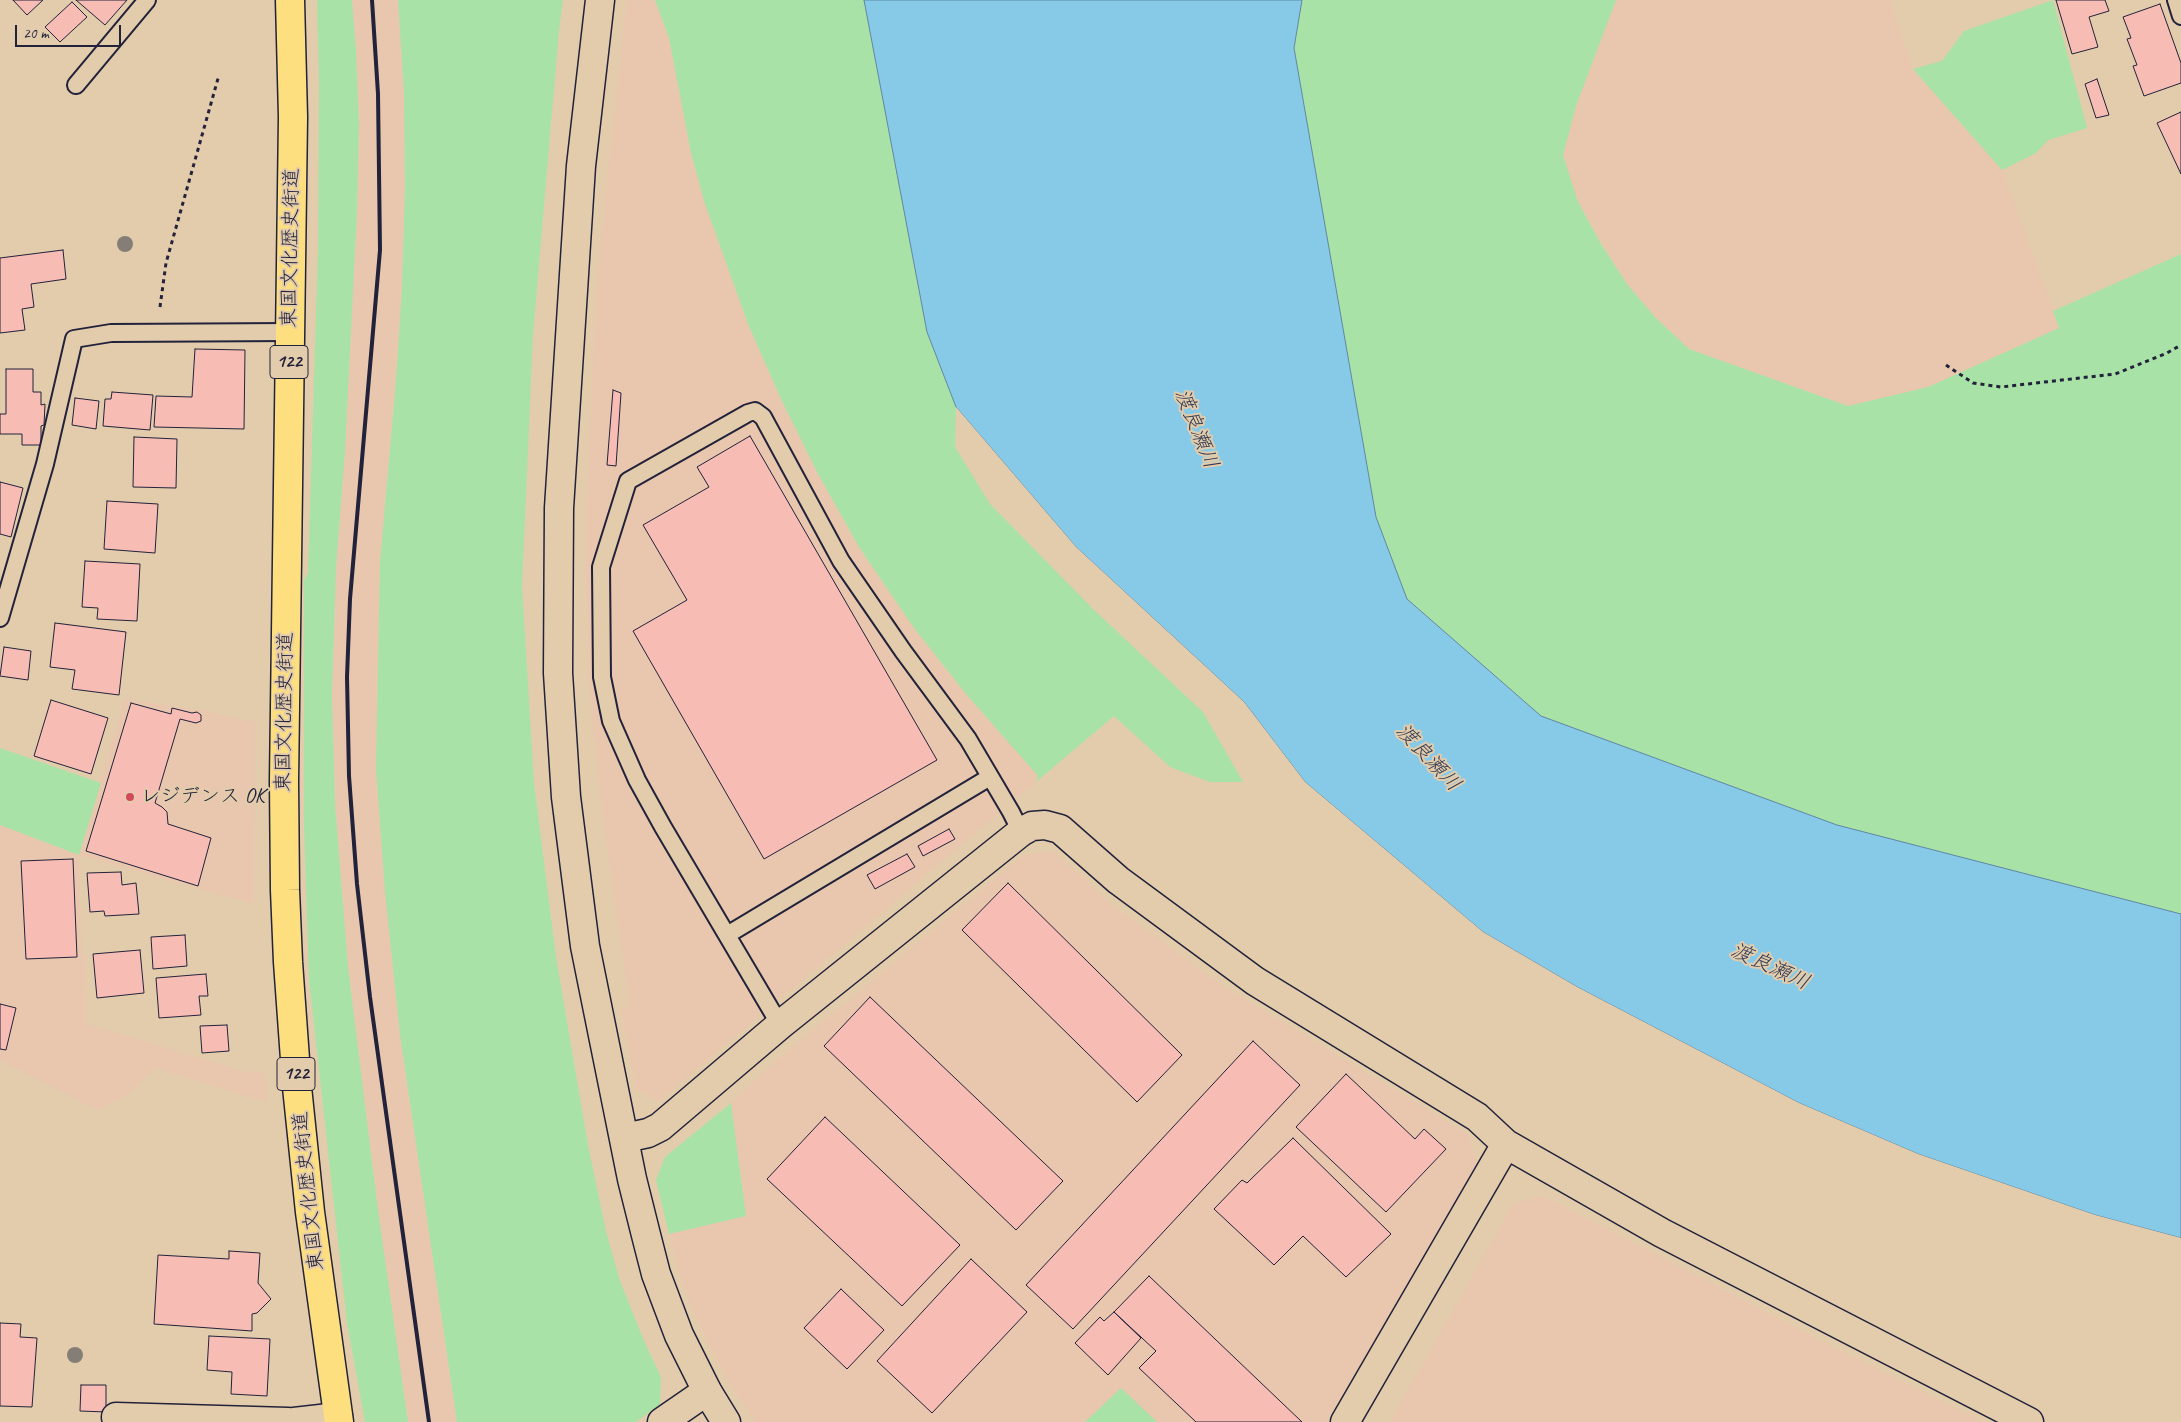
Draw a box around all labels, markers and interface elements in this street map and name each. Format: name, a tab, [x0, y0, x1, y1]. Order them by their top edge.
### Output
scale bar	[18, 15, 124, 47]
text: 20 m	[23, 24, 49, 43]
street label: 東国文化歴史街道	[278, 168, 304, 328]
road number: 122	[270, 346, 308, 378]
water label: 渡良瀬川	[1169, 385, 1223, 473]
street label: 東国文化歴史街道	[272, 632, 298, 792]
water label: 渡良瀬川	[1390, 719, 1466, 797]
place label: レジデンス OK	[140, 785, 265, 809]
marker: レジデンス OK	[124, 791, 136, 803]
water label: 渡良瀬川	[1727, 938, 1813, 996]
road number: 122	[277, 1058, 315, 1090]
street label: 東国文化歴史街道	[289, 1110, 329, 1272]

